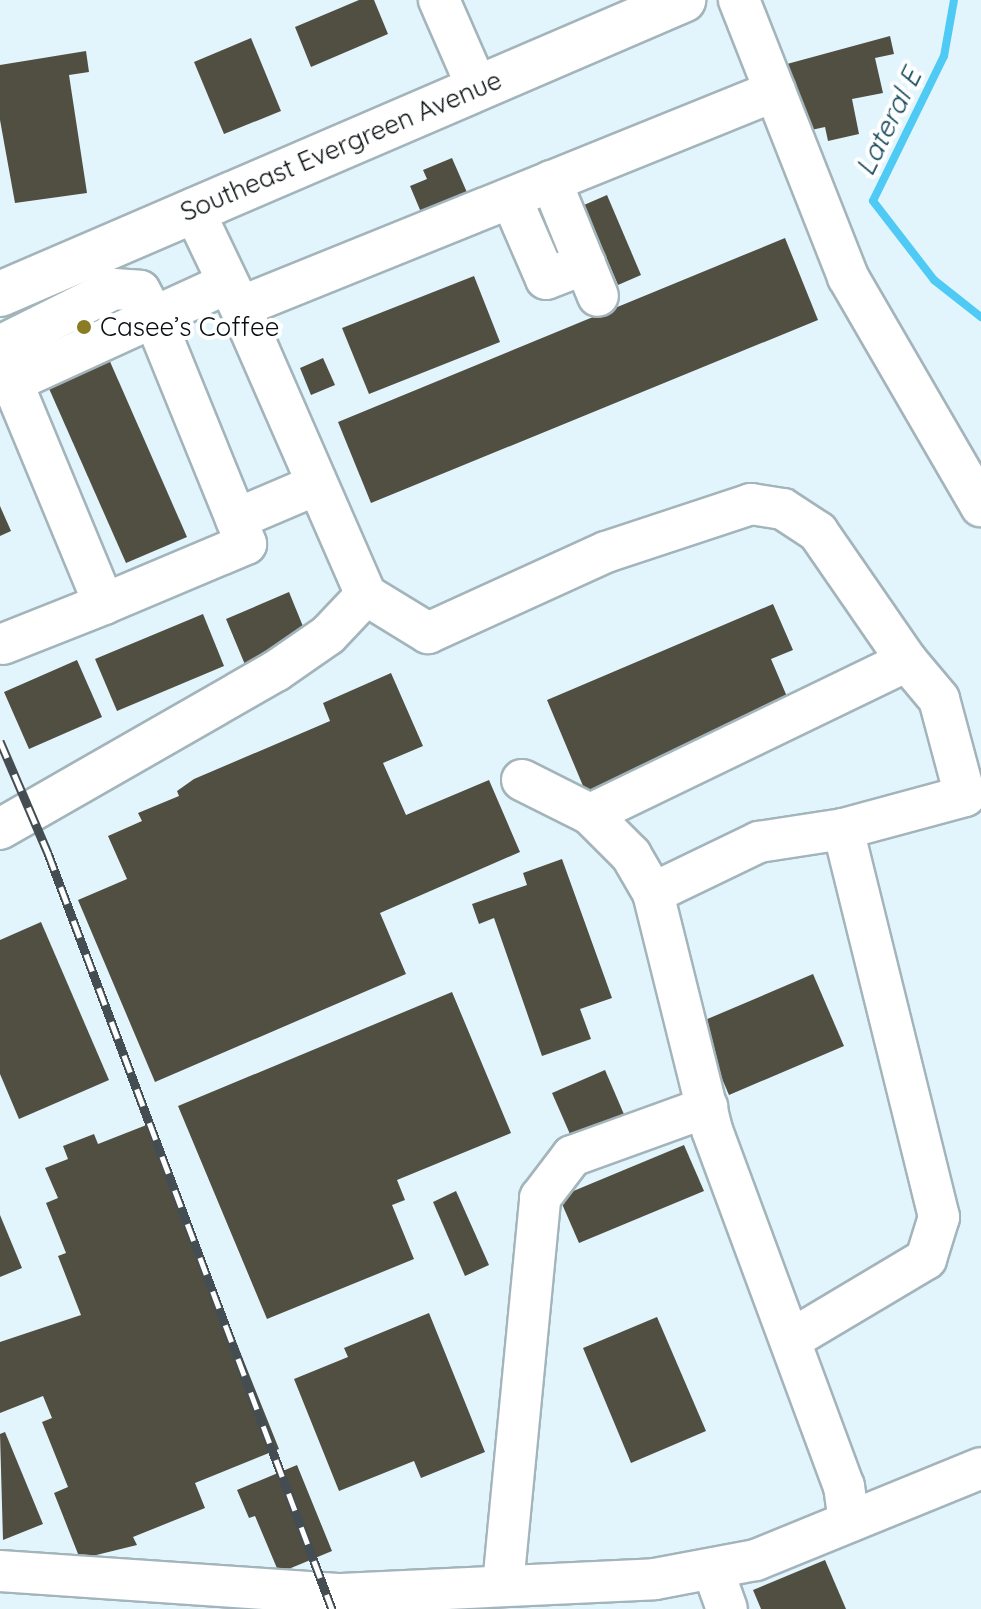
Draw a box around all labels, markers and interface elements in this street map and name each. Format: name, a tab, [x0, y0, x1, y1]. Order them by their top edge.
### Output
water label: Lateral E	[848, 63, 928, 181]
street label: Southeast Evergreen Avenue	[176, 64, 506, 228]
place label: Casee’s Coffee	[100, 311, 279, 343]
marker: Casee’s Coffee	[75, 318, 93, 336]

